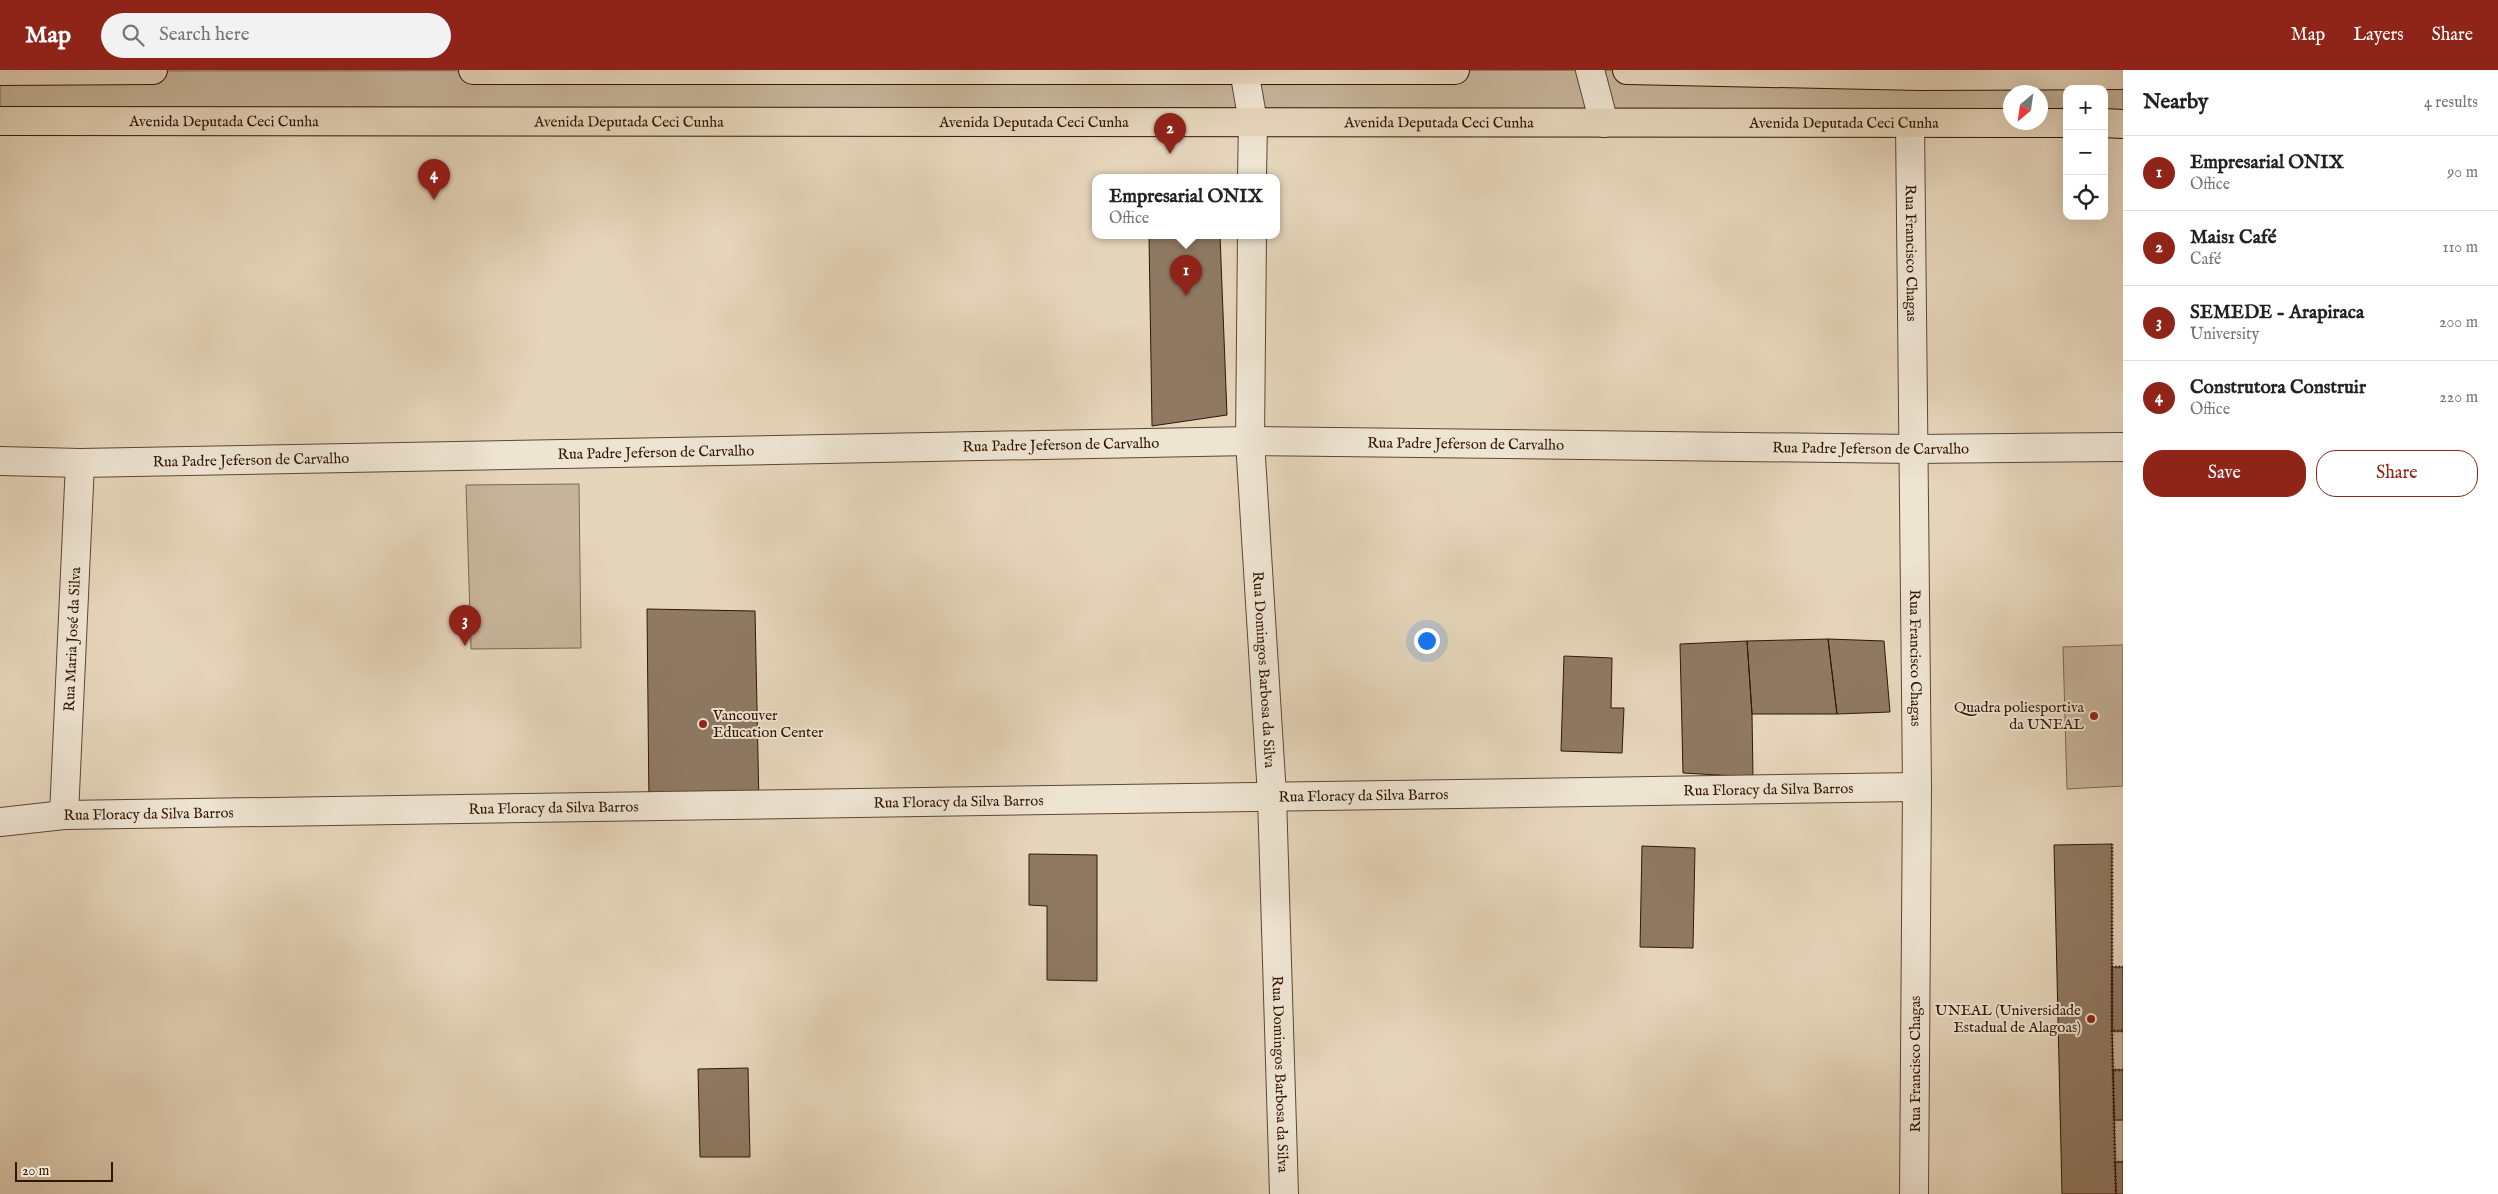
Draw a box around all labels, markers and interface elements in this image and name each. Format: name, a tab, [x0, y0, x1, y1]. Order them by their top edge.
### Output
search box	[101, 13, 451, 58]
text: Map	[25, 20, 71, 51]
icon: search	[119, 21, 147, 49]
text: Search here	[159, 23, 250, 47]
text: Map	[2291, 24, 2325, 47]
text: Layers	[2353, 24, 2404, 47]
text: Share	[2432, 24, 2473, 47]
north arrow	[2003, 85, 2048, 130]
map controls	[2063, 85, 2108, 220]
button: +	[2063, 85, 2108, 130]
text: Nearby	[2143, 89, 2208, 116]
text: 4 results	[2424, 93, 2478, 113]
street label: Avenida Deputada Ceci Cunha	[128, 112, 319, 131]
street label: Avenida Deputada Ceci Cunha	[533, 113, 724, 132]
street label: Avenida Deputada Ceci Cunha	[938, 113, 1129, 132]
pin: 2	[1154, 113, 1186, 154]
street label: Avenida Deputada Ceci Cunha	[1343, 113, 1534, 132]
street label: Avenida Deputada Ceci Cunha	[1748, 114, 1939, 133]
button: −	[2063, 130, 2108, 175]
text: Empresarial ONIX	[2190, 151, 2344, 175]
pin: 4	[418, 159, 450, 200]
text: 1	[2156, 163, 2162, 183]
text: 90 m	[2447, 163, 2478, 183]
popup	[1092, 174, 1280, 239]
button: locate	[2063, 175, 2108, 220]
text: Office	[2190, 175, 2230, 195]
street label: Rua Francisco Chagas	[1901, 184, 1921, 322]
text: Empresarial ONIX	[1109, 185, 1263, 209]
text: Office	[1109, 209, 1149, 229]
text: Mais1 Café	[2190, 226, 2276, 250]
text: 2	[2155, 238, 2163, 258]
text: 110 m	[2442, 238, 2478, 258]
text: Café	[2190, 250, 2221, 270]
pin: 1	[1170, 255, 1202, 296]
text: SEMEDE - Arapiraca	[2190, 301, 2364, 325]
text: 3	[2156, 313, 2162, 333]
text: 200 m	[2439, 313, 2478, 333]
text: University	[2190, 325, 2259, 345]
text: Construtora Construir	[2190, 376, 2366, 400]
text: 4	[2155, 388, 2163, 408]
text: 220 m	[2439, 388, 2478, 408]
text: Office	[2190, 400, 2230, 420]
street label: Rua Padre Jeferson de Carvalho	[1367, 433, 1564, 455]
street label: Rua Padre Jeferson de Carvalho	[962, 434, 1159, 456]
street label: Rua Padre Jeferson de Carvalho	[1772, 438, 1969, 459]
street label: Rua Padre Jeferson de Carvalho	[557, 441, 754, 464]
street label: Rua Padre Jeferson de Carvalho	[152, 449, 350, 472]
button: Save	[2143, 450, 2306, 497]
button: Share	[2316, 450, 2478, 497]
street label: Rua Maria José da Silva	[60, 566, 85, 712]
street label: Rua Domingos Barbosa da Silva	[1248, 571, 1279, 769]
street label: Rua Francisco Chagas	[1905, 589, 1925, 727]
pin: 3	[449, 605, 481, 646]
your location	[1414, 628, 1440, 654]
place label: Quadra poliesportiva da UNEAL	[1954, 698, 2085, 734]
place label: Vancouver Education Center	[712, 706, 824, 742]
marker: Quadra poliesportiva da UNEAL	[2088, 710, 2100, 722]
marker: Vancouver Education Center	[697, 718, 709, 730]
street label: Rua Floracy da Silva Barros	[1683, 779, 1854, 801]
street label: Rua Floracy da Silva Barros	[1278, 785, 1449, 807]
street label: Rua Floracy da Silva Barros	[873, 791, 1044, 813]
street label: Rua Floracy da Silva Barros	[468, 797, 639, 819]
street label: Rua Floracy da Silva Barros	[63, 803, 234, 825]
street label: Rua Domingos Barbosa da Silva	[1267, 975, 1292, 1173]
street label: Rua Francisco Chagas	[1906, 996, 1925, 1132]
place label: UNEAL (Universidade Estadual de Alagoas)	[1935, 1001, 2081, 1037]
marker: UNEAL (Universidade Estadual de Alagoas)	[2085, 1013, 2097, 1025]
scale bar	[15, 1159, 112, 1182]
text: 20 m	[22, 1162, 49, 1180]

